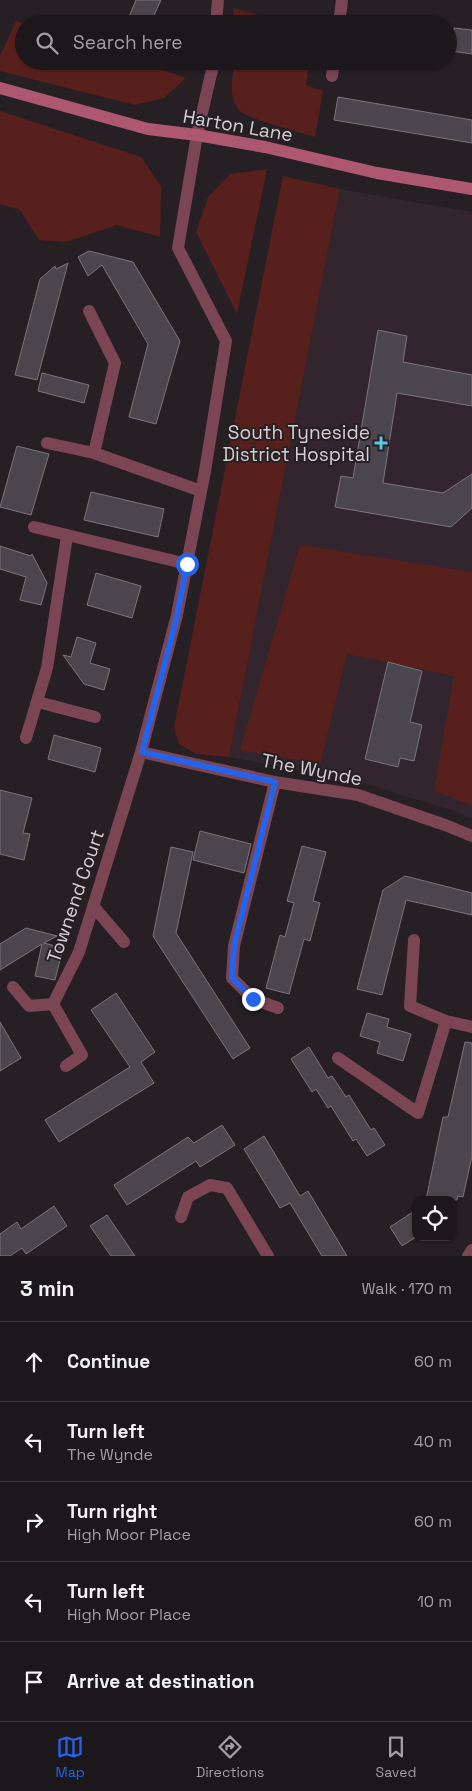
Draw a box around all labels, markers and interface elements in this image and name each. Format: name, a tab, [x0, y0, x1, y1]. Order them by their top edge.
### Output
search box	[15, 15, 457, 70]
icon: search	[33, 29, 61, 57]
text: Search here	[73, 30, 183, 55]
street label: Harton Lane	[181, 104, 295, 147]
place label: South Tyneside District Hospital	[222, 420, 370, 467]
marker: South Tyneside District Hospital	[374, 436, 388, 450]
route start	[176, 553, 199, 576]
street label: The Wynde	[259, 747, 364, 792]
street label: Townend Court	[41, 826, 110, 966]
route end	[242, 988, 265, 1011]
map controls	[412, 1196, 457, 1241]
button: locate	[412, 1196, 457, 1241]
text: 3 min	[20, 1275, 75, 1302]
text: Walk · 170 m	[362, 1278, 452, 1299]
icon: ahead	[20, 1348, 48, 1376]
text: Continue	[67, 1349, 150, 1374]
text: 60 m	[414, 1351, 452, 1372]
text: Turn left	[67, 1419, 145, 1444]
icon: left	[20, 1428, 48, 1456]
text: 40 m	[414, 1431, 452, 1452]
text: The Wynde	[67, 1444, 153, 1465]
text: Turn right	[67, 1499, 157, 1524]
icon: right	[20, 1508, 48, 1536]
text: 60 m	[414, 1511, 452, 1532]
text: High Moor Place	[67, 1524, 191, 1545]
text: Turn left	[67, 1579, 145, 1604]
icon: left	[20, 1588, 48, 1616]
text: 10 m	[417, 1591, 452, 1612]
text: High Moor Place	[67, 1604, 191, 1625]
icon: arrive	[20, 1668, 48, 1696]
text: Arrive at destination	[67, 1669, 255, 1694]
tab: Map	[56, 1733, 85, 1781]
tab: Directions	[196, 1733, 264, 1781]
tab: Saved	[376, 1733, 416, 1781]

